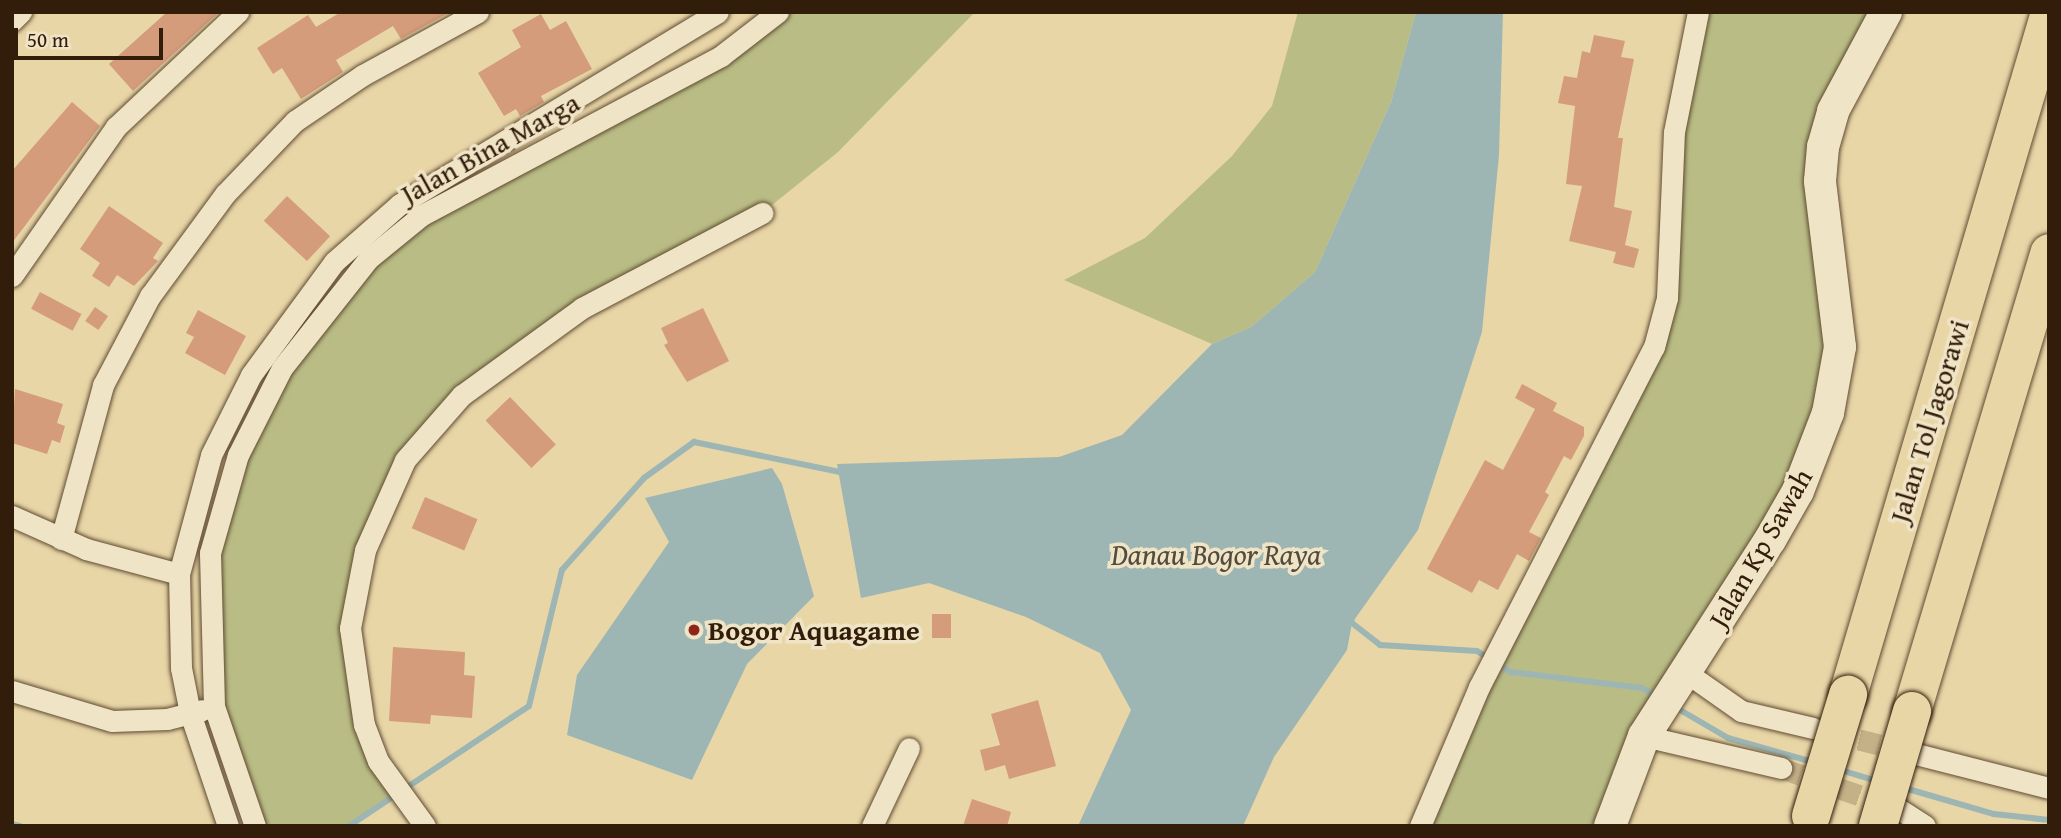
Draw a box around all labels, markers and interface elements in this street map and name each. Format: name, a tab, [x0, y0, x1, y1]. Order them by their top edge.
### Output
scale bar	[18, 14, 166, 58]
text: 50 m	[27, 24, 69, 55]
street label: Jalan Bina Marga	[395, 85, 585, 211]
street label: Jalan Tol Jagorawi	[1882, 316, 1976, 526]
street label: Jalan Kp Sawah	[1701, 463, 1819, 633]
water label: Danau Bogor Raya	[1111, 536, 1321, 572]
place label: Bogor Aquagame	[708, 613, 920, 647]
marker: Bogor Aquagame	[686, 622, 702, 638]

